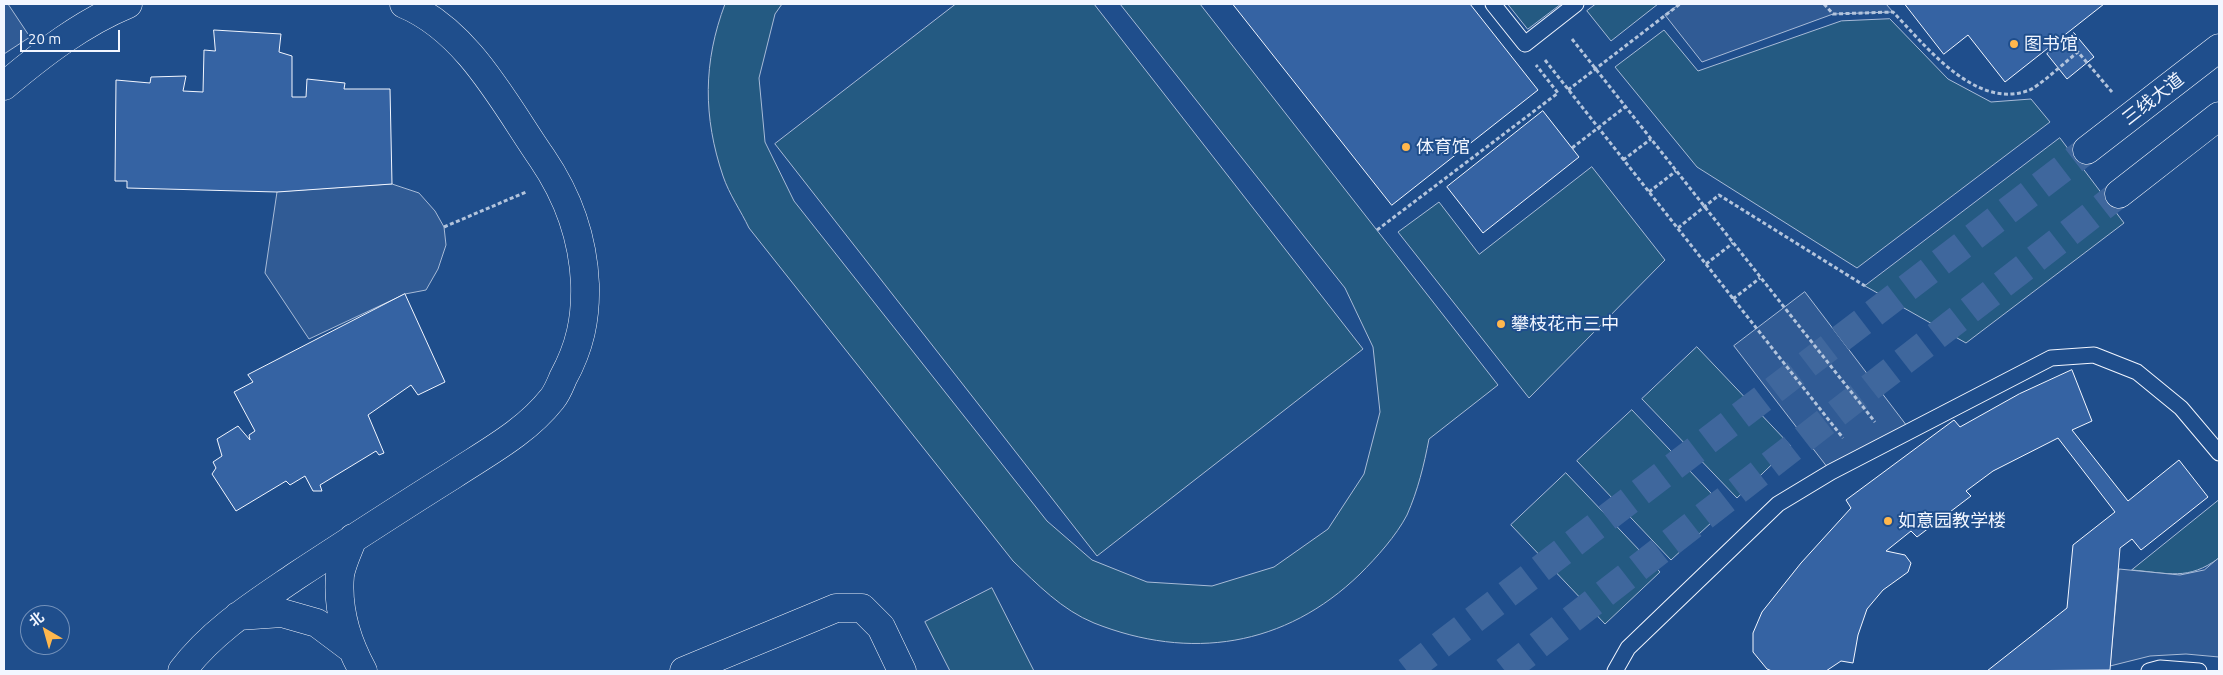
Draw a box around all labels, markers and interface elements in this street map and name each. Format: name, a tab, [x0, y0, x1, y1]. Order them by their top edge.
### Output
scale bar	[22, 20, 122, 52]
text: 20 m	[28, 30, 61, 47]
place label: 图书馆	[2024, 33, 2078, 55]
marker: 图书馆	[2008, 38, 2020, 50]
street label: 三线大道	[2118, 68, 2188, 130]
place label: 体育馆	[1416, 136, 1470, 158]
marker: 体育馆	[1400, 141, 1412, 153]
place label: 攀枝花市三中	[1511, 313, 1619, 335]
marker: 攀枝花市三中	[1495, 318, 1507, 330]
place label: 如意园教学楼	[1898, 510, 2006, 532]
marker: 如意园教学楼	[1882, 515, 1894, 527]
north arrow	[20, 605, 70, 655]
text: 北	[26, 608, 47, 630]

